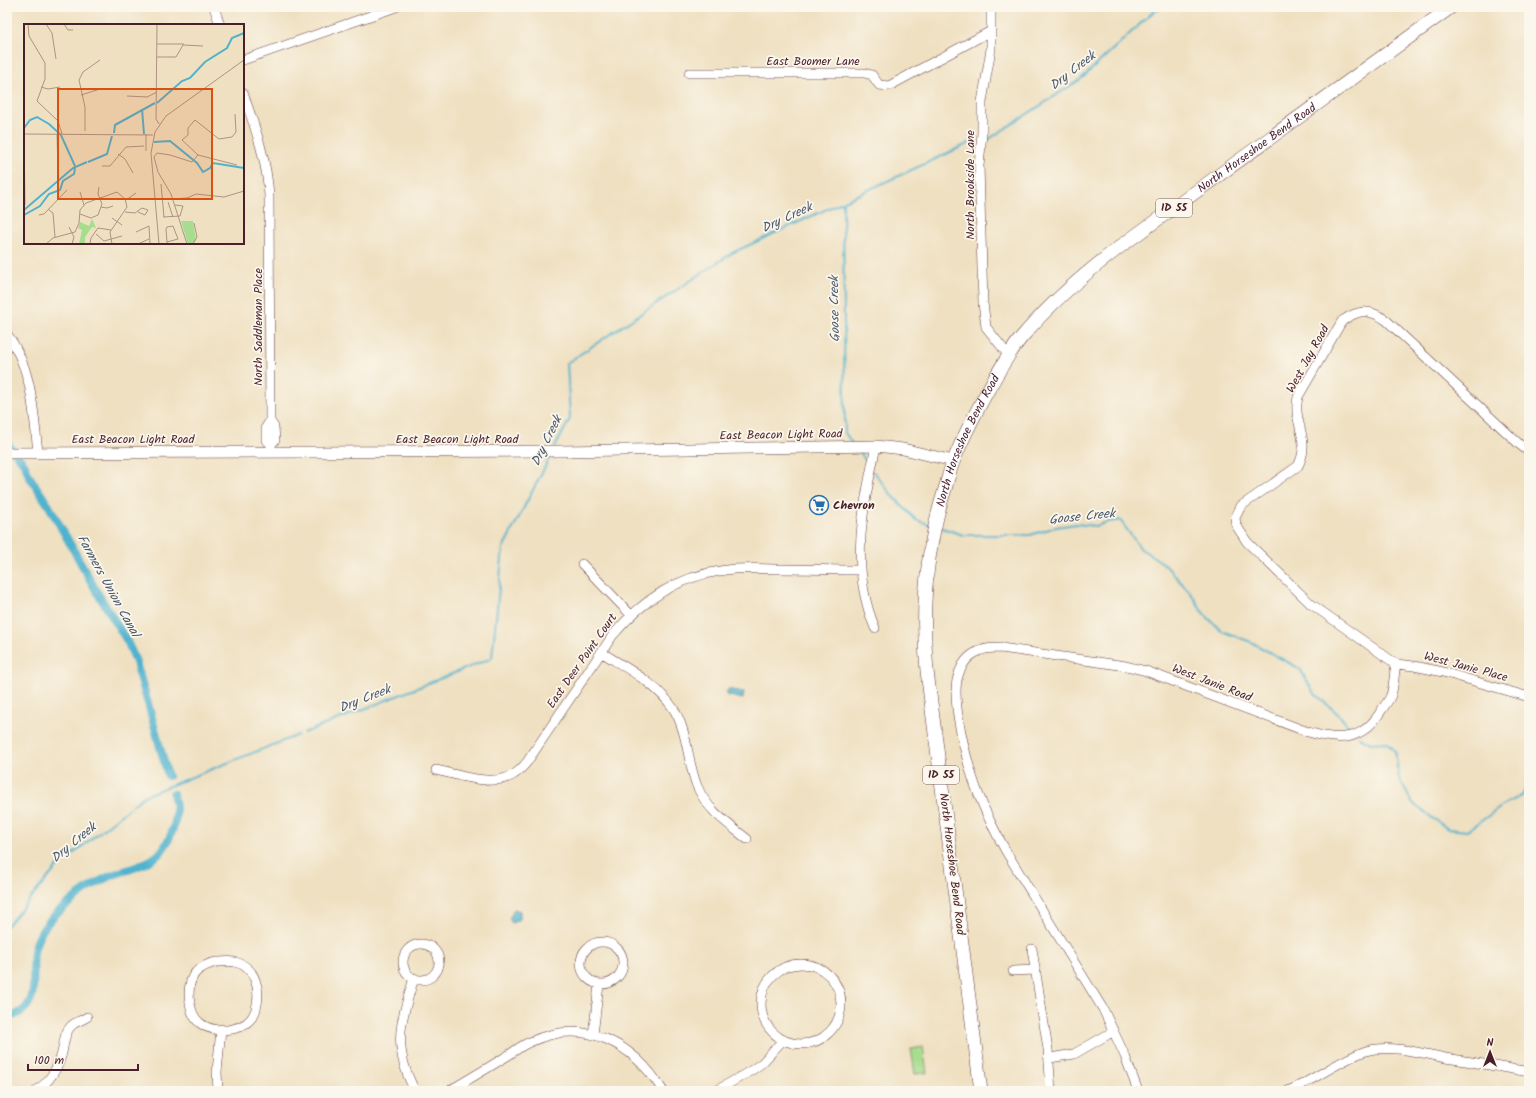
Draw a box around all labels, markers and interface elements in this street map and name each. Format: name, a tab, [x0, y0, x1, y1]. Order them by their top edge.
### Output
inset map	[24, 24, 244, 244]
water label: Dry Creek	[1045, 45, 1102, 96]
street label: East Boomer Lane	[766, 52, 860, 71]
street label: North Horseshoe Bend Road	[1193, 98, 1321, 198]
street label: North Brookside Lane	[961, 130, 980, 240]
water label: Dry Creek	[758, 196, 818, 239]
road number: ID 55	[1156, 199, 1192, 217]
street label: North Saddleman Place	[249, 267, 268, 386]
water label: Goose Creek	[824, 274, 846, 342]
street label: West Jay Road	[1281, 321, 1335, 396]
street label: North Horseshoe Bend Road	[931, 370, 1005, 509]
water label: Dry Creek	[526, 410, 569, 470]
street label: East Beacon Light Road	[719, 424, 844, 446]
street label: East Beacon Light Road	[72, 430, 195, 449]
street label: East Beacon Light Road	[396, 430, 519, 449]
supermarket icon: Chevron	[808, 494, 830, 516]
place label: Chevron	[833, 496, 875, 515]
water label: Goose Creek	[1048, 503, 1118, 531]
water label: Farmers Union Canal	[71, 531, 146, 644]
street label: East Deer Point Court	[542, 609, 622, 712]
street label: West Janie Place	[1422, 647, 1511, 687]
street label: West Janie Road	[1169, 659, 1256, 707]
water label: Dry Creek	[336, 678, 396, 719]
road number: ID 55	[923, 766, 959, 784]
street label: North Horseshoe Bend Road	[934, 792, 970, 937]
water label: Dry Creek	[47, 816, 103, 868]
north arrow	[1470, 1032, 1510, 1072]
text: N	[1487, 1034, 1494, 1052]
scale bar	[28, 1046, 138, 1072]
text: 100 m	[34, 1051, 65, 1070]

